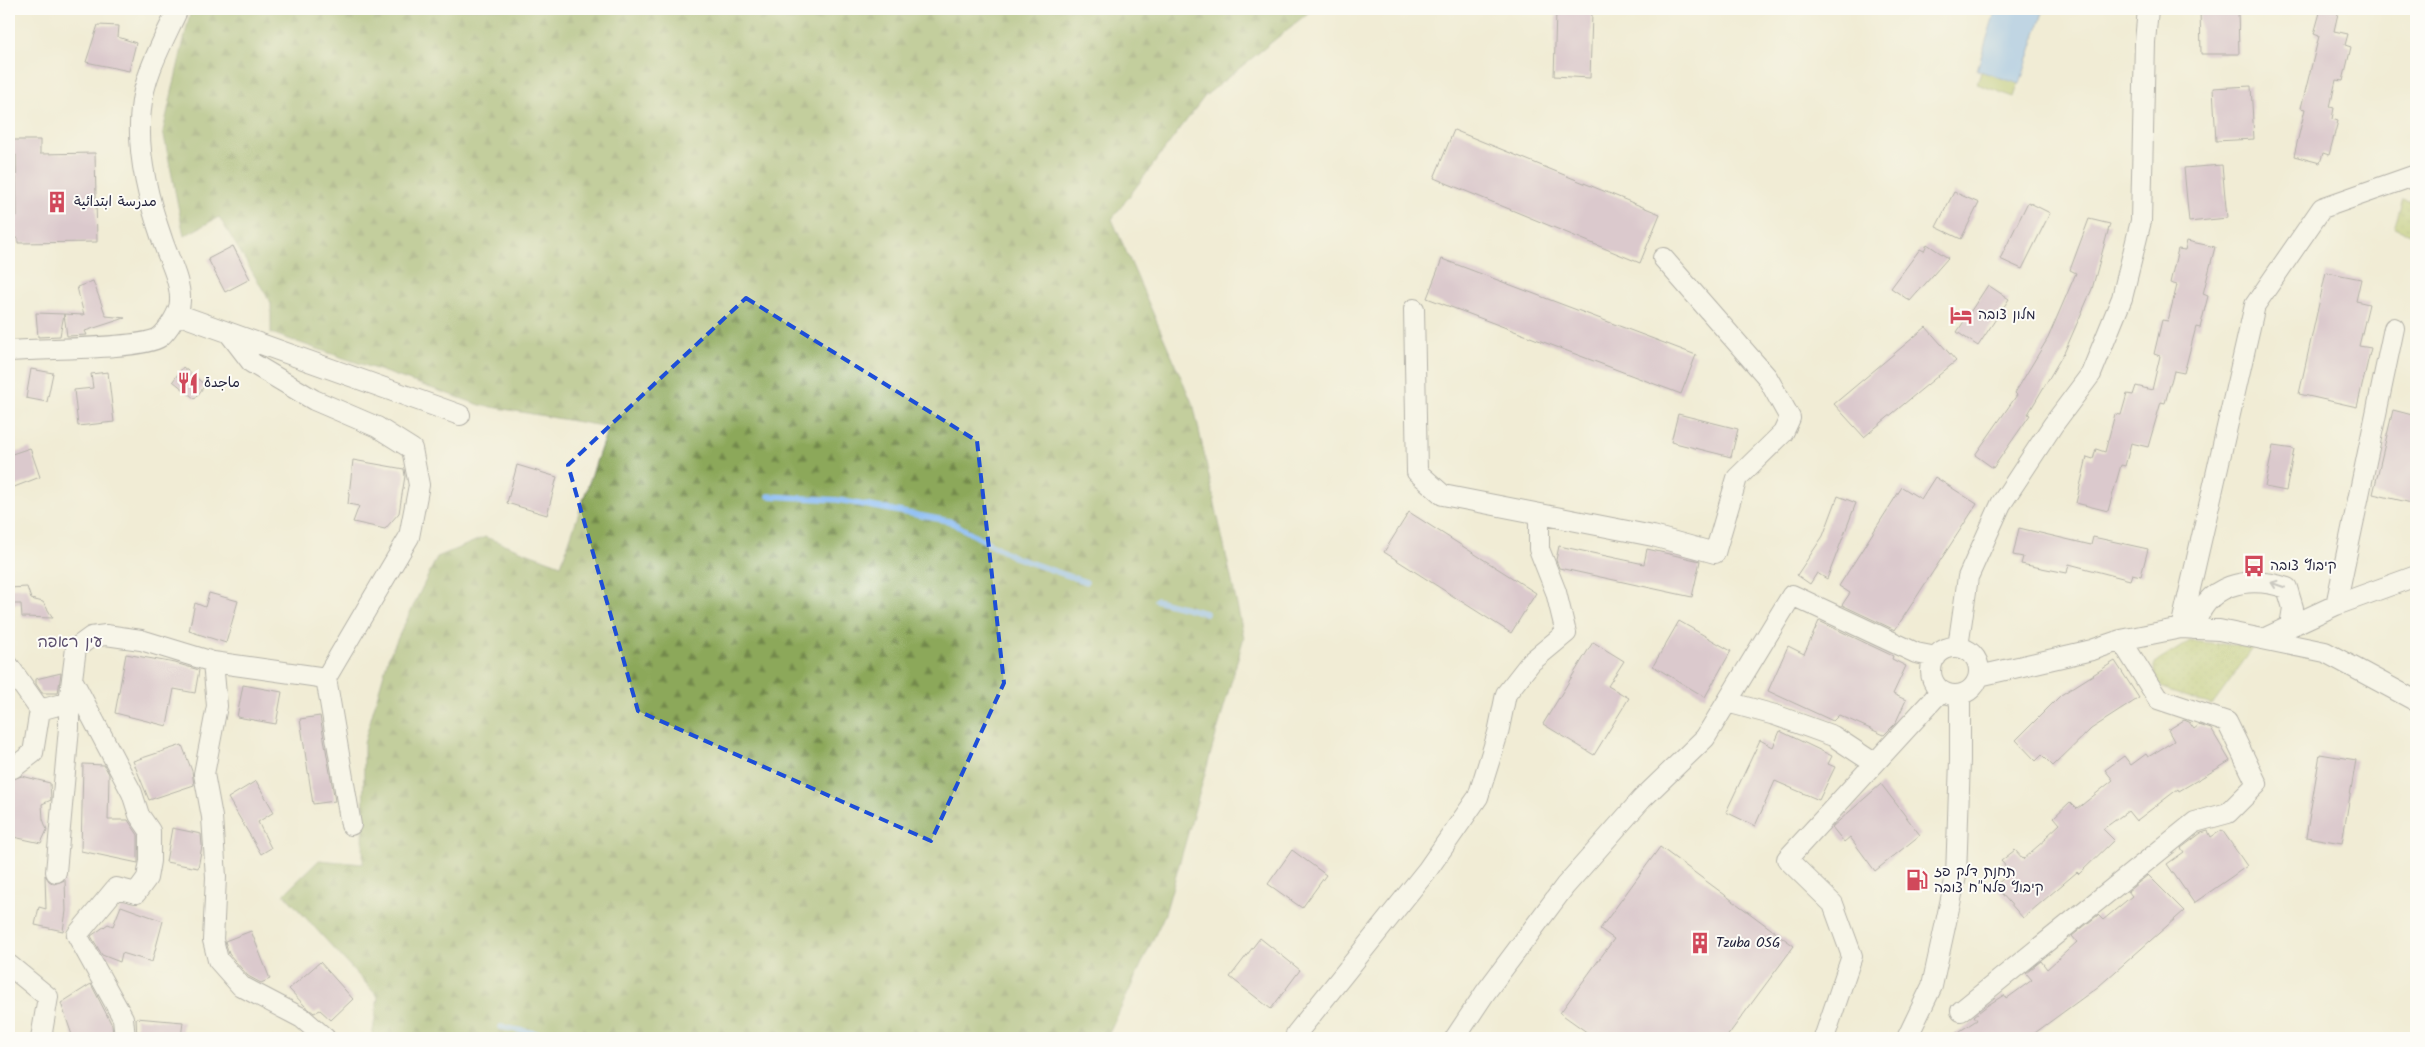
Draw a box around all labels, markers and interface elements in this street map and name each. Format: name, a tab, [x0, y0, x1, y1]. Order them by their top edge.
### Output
building icon: مدرسة ابتدائية	[44, 189, 70, 215]
place label: مدرسة ابتدائية	[74, 191, 157, 213]
hotel icon: מלון צובה	[1948, 302, 1974, 328]
place label: מלון צובה	[1978, 304, 2036, 326]
restaurant icon: ماجدة	[175, 370, 201, 396]
place label: ماجدة	[204, 372, 240, 394]
bus stop icon: קיבוץ צובה	[2241, 553, 2267, 579]
place label: קיבוץ צובה	[2270, 555, 2337, 577]
one-way arrow	[2271, 580, 2287, 589]
district label: עין ראפה	[37, 630, 103, 655]
place label: תחנת דלק פז קיבוץ פלמ"ח צובה	[1934, 861, 2044, 899]
fuel station icon: תחנת דלק פז קיבוץ פלמ"ח צובה	[1904, 867, 1930, 893]
building icon: Tzuba OSG	[1687, 930, 1713, 956]
place label: Tzuba OSG	[1716, 932, 1780, 954]

